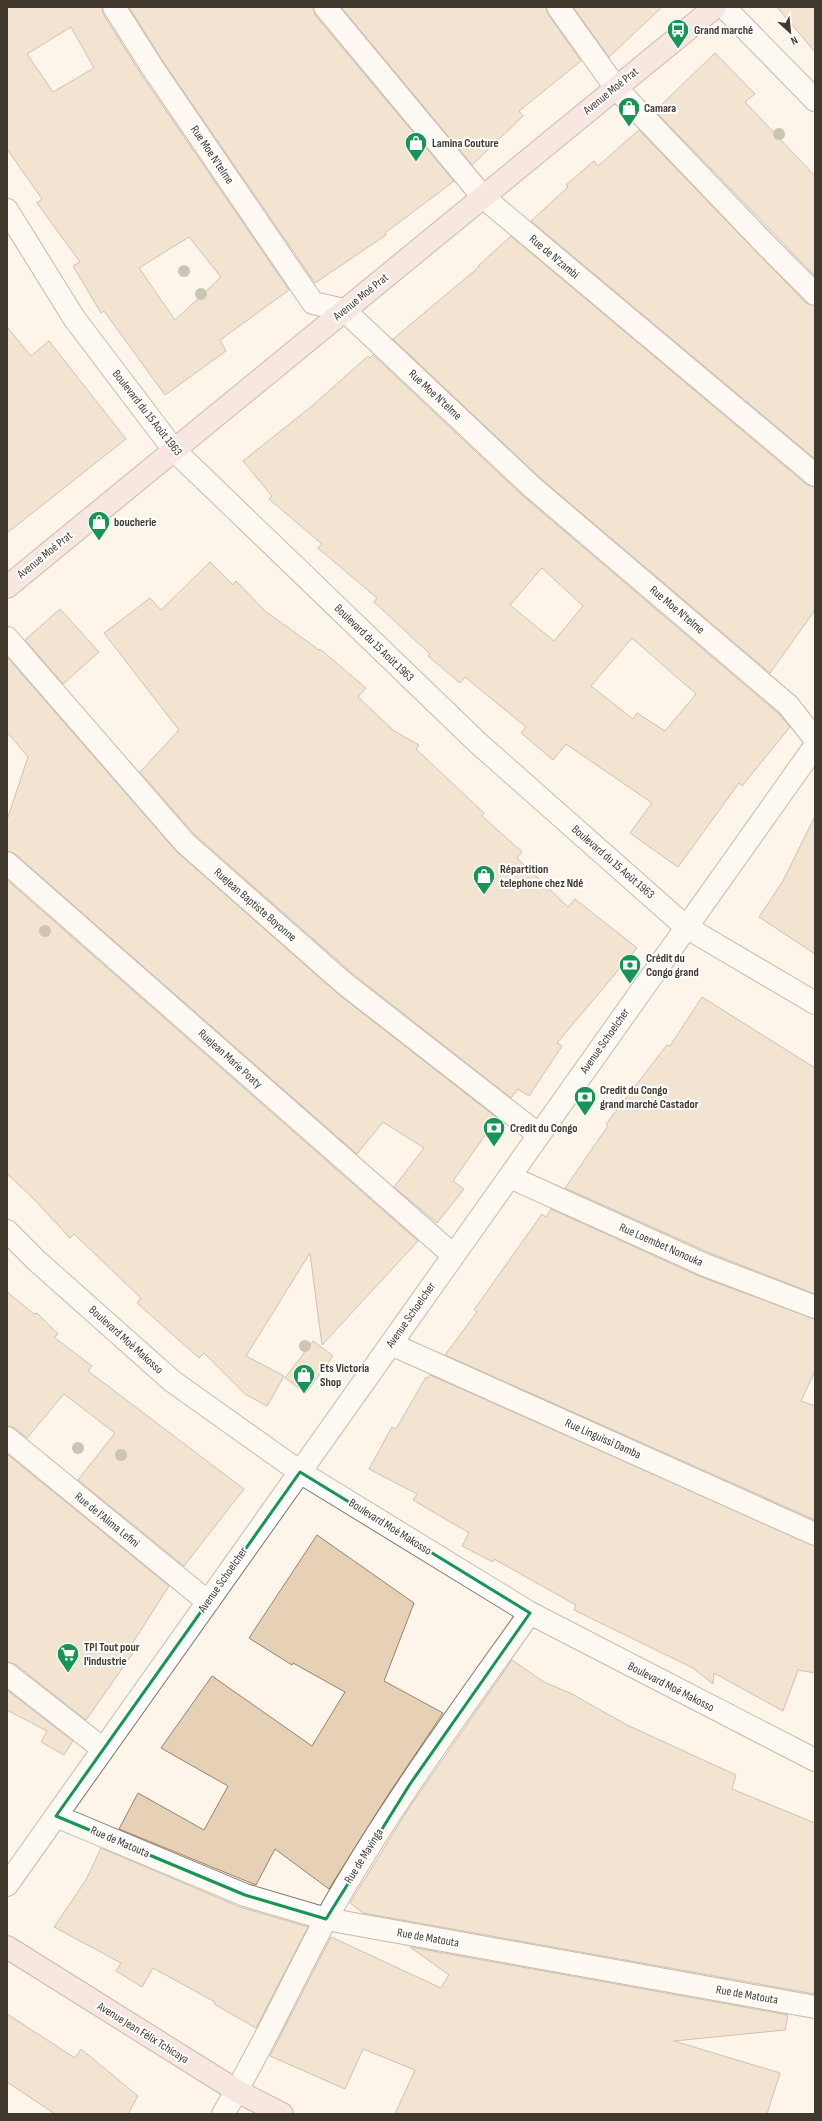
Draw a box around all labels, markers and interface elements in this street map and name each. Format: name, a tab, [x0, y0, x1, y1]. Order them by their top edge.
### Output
north arrow	[770, 12, 810, 52]
bus stop icon: Grand marché	[665, 17, 691, 50]
place label: Grand marché	[694, 23, 753, 38]
text: N	[789, 33, 800, 48]
street label: Avenue Moé Prat	[580, 64, 642, 118]
shop icon: Camara	[616, 95, 642, 128]
place label: Camara	[644, 101, 676, 116]
street label: Rue Moe N'telme	[187, 123, 237, 187]
shop icon: Lamina Couture	[403, 130, 429, 163]
place label: Lamina Couture	[432, 136, 499, 151]
street label: Rue de N'zambi	[526, 232, 582, 282]
street label: Avenue Moé Prat	[330, 270, 392, 324]
street label: Boulevard du 15 Août 1963	[109, 367, 185, 459]
street label: Rue Moe N'telme	[405, 367, 465, 424]
shop icon: boucherie	[86, 509, 112, 542]
place label: boucherie	[114, 515, 156, 530]
street label: Avenue Moé Prat	[14, 528, 76, 582]
street label: Rue Moe N'telme	[646, 583, 708, 637]
street label: Boulevard du 15 Août 1963	[331, 601, 417, 685]
street label: Boulevard du 15 Août 1963	[568, 822, 658, 902]
place label: Répartition telephone chez Ndé	[500, 862, 583, 891]
shop icon: Répartition telephone chez Ndé	[471, 863, 497, 896]
street label: RueJean Baptiste Boyonne	[211, 865, 300, 945]
place label: Crédit du Congo grand	[646, 951, 699, 980]
bank icon: Crédit du Congo grand	[617, 952, 643, 985]
street label: Avenue Schoelcher	[576, 1005, 633, 1077]
street label: RueJean Marie Poaty	[195, 1026, 266, 1092]
place label: Credit du Congo grand marché Castador	[600, 1083, 699, 1112]
bank icon: Credit du Congo grand marché Castador	[572, 1084, 598, 1117]
bank icon: Credit du Congo	[481, 1115, 507, 1148]
place label: Credit du Congo	[510, 1121, 578, 1136]
street label: Rue Loembet Nonouka	[617, 1220, 705, 1270]
street label: Avenue Schoelcher	[382, 1279, 439, 1351]
street label: Boulevard Moé Makosso	[86, 1303, 166, 1377]
place label: Ets Victoria Shop	[320, 1361, 369, 1390]
shop icon: Ets Victoria Shop	[291, 1362, 317, 1395]
street label: Rue Linguissi Damba	[563, 1416, 644, 1463]
street label: Rue de l'Alima Lefini	[72, 1489, 142, 1551]
street label: Boulevard Moé Makosso	[346, 1495, 434, 1559]
street label: Avenue Schoelcher	[194, 1544, 251, 1616]
place label: TPI Tout pour l'industrie	[84, 1640, 140, 1669]
supermarket icon: TPI Tout pour l'industrie	[55, 1641, 81, 1674]
street label: Boulevard Moé Makosso	[625, 1659, 717, 1715]
street label: Rue de Matouta	[88, 1823, 152, 1861]
street label: Rue de Mavinga	[341, 1825, 387, 1886]
street label: Rue de Matouta	[396, 1925, 460, 1951]
street label: Rue de Matouta	[715, 1982, 779, 2008]
street label: Avenue Jean Félix Tchicaya	[94, 1998, 192, 2067]

